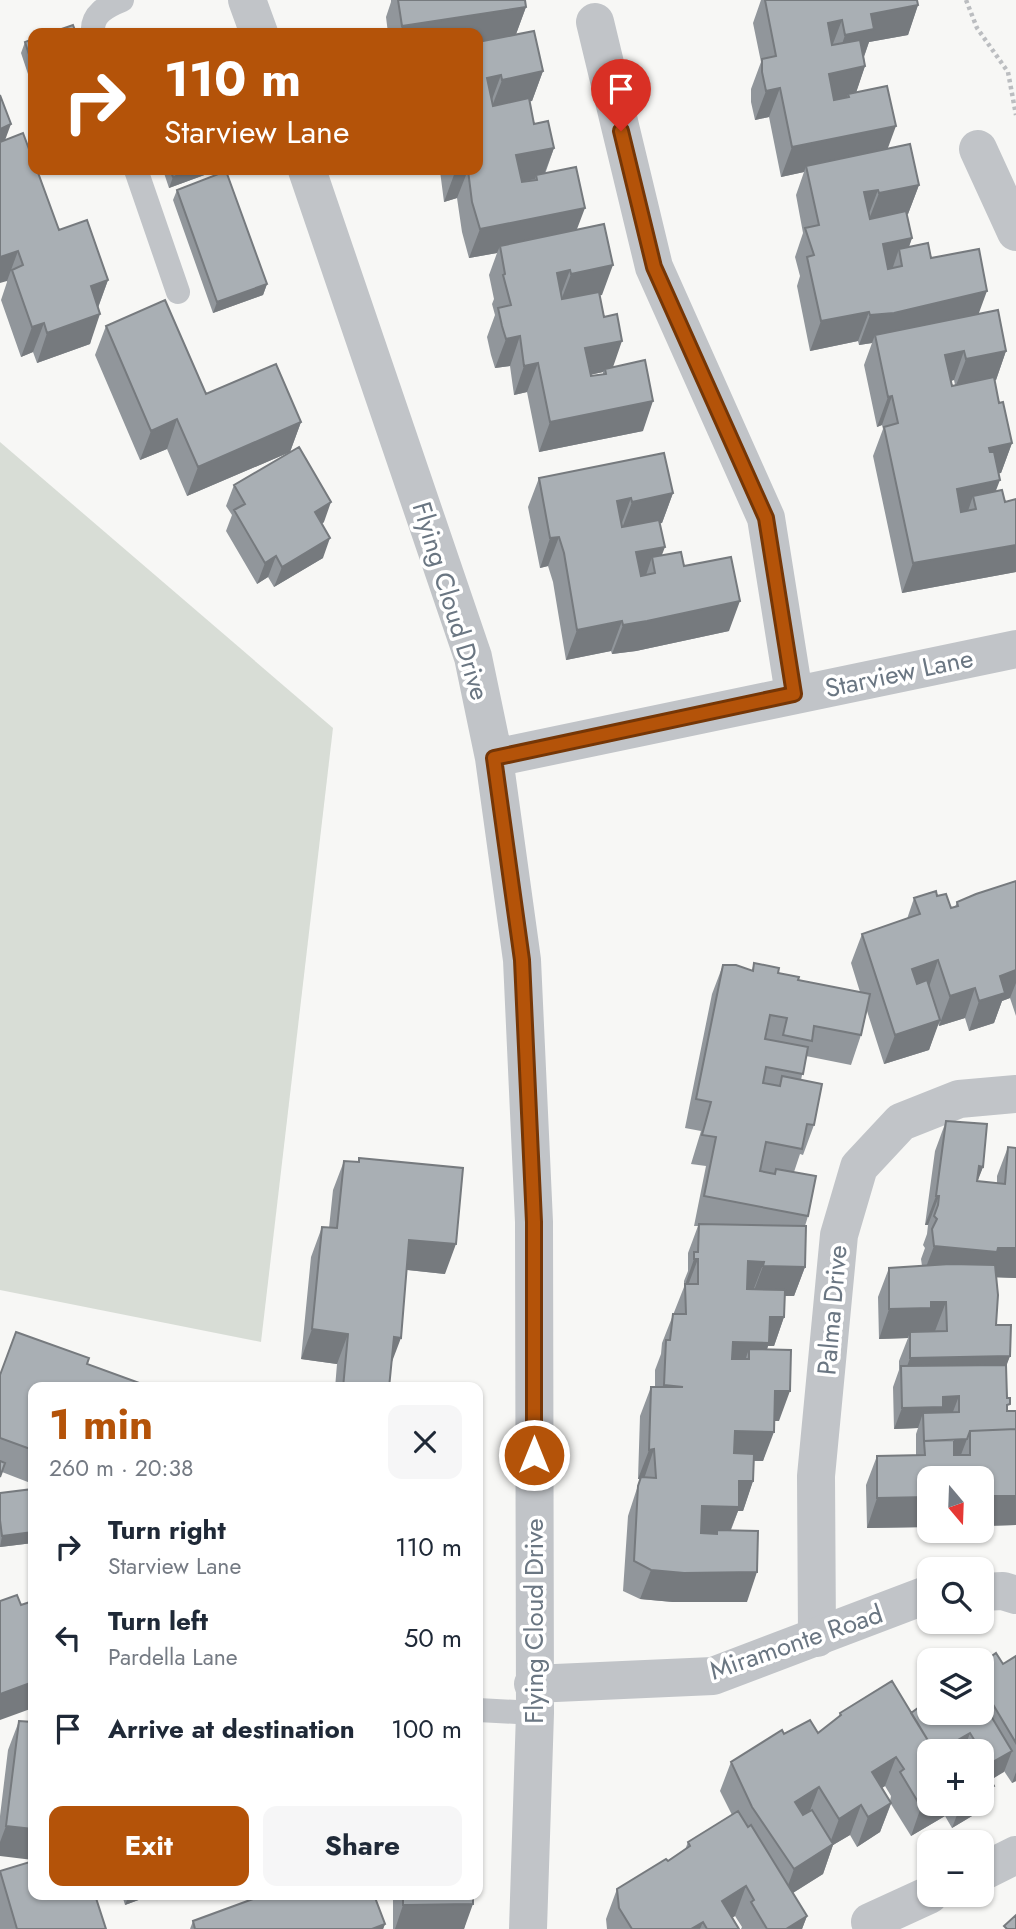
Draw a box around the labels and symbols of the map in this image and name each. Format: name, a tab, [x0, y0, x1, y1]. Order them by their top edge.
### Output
pin	[591, 59, 651, 131]
street label: Flying Cloud Drive	[403, 497, 499, 705]
street label: Starview Lane	[821, 639, 977, 707]
street label: Palma Drive	[807, 1243, 857, 1377]
position arrow	[497, 1418, 571, 1492]
north arrow	[917, 1466, 994, 1544]
street label: Flying Cloud Drive	[515, 1518, 553, 1724]
street label: Miramonte Road	[704, 1595, 888, 1689]

